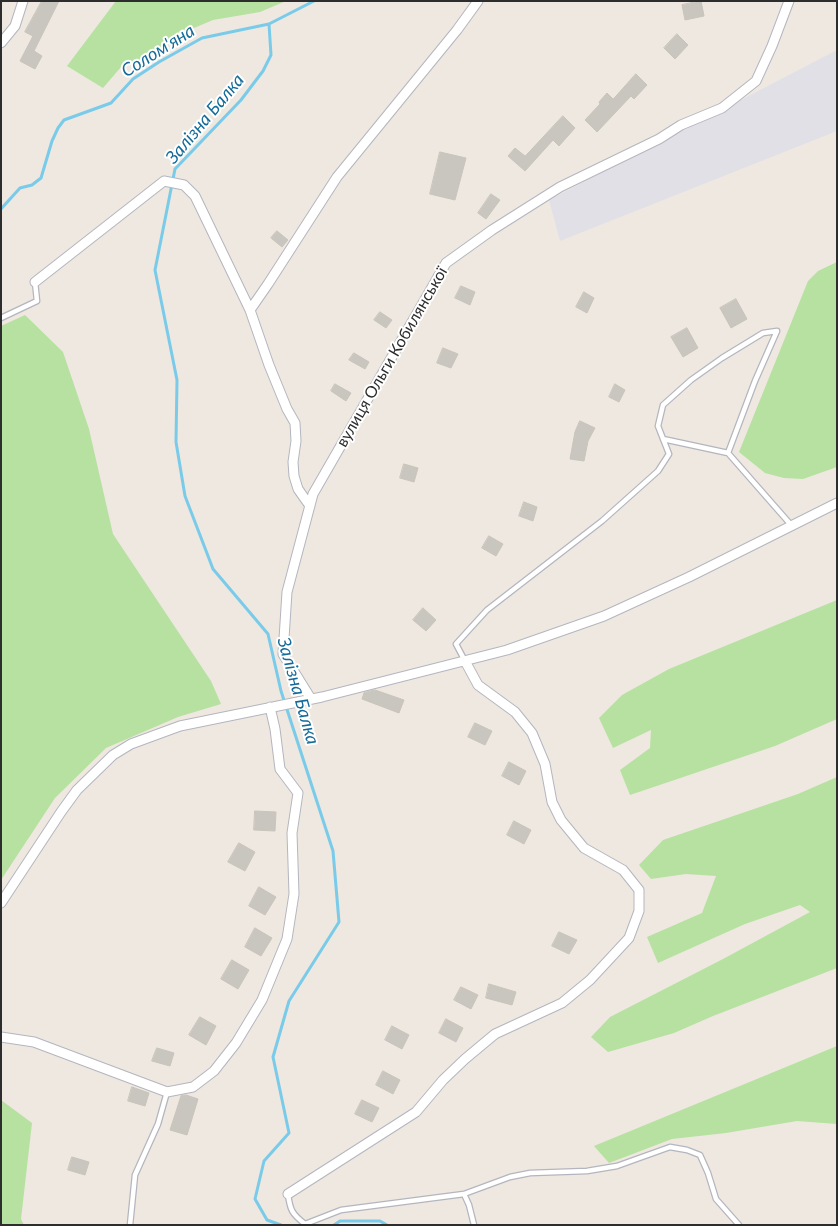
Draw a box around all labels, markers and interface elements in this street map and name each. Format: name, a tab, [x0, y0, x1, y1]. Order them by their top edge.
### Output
water label: Солом'яна	[117, 20, 199, 82]
water label: Залізна Балка	[161, 70, 249, 168]
street label: вулиця Ольги Кобилянської	[333, 264, 451, 450]
water label: Залізна Балка	[272, 635, 324, 747]

